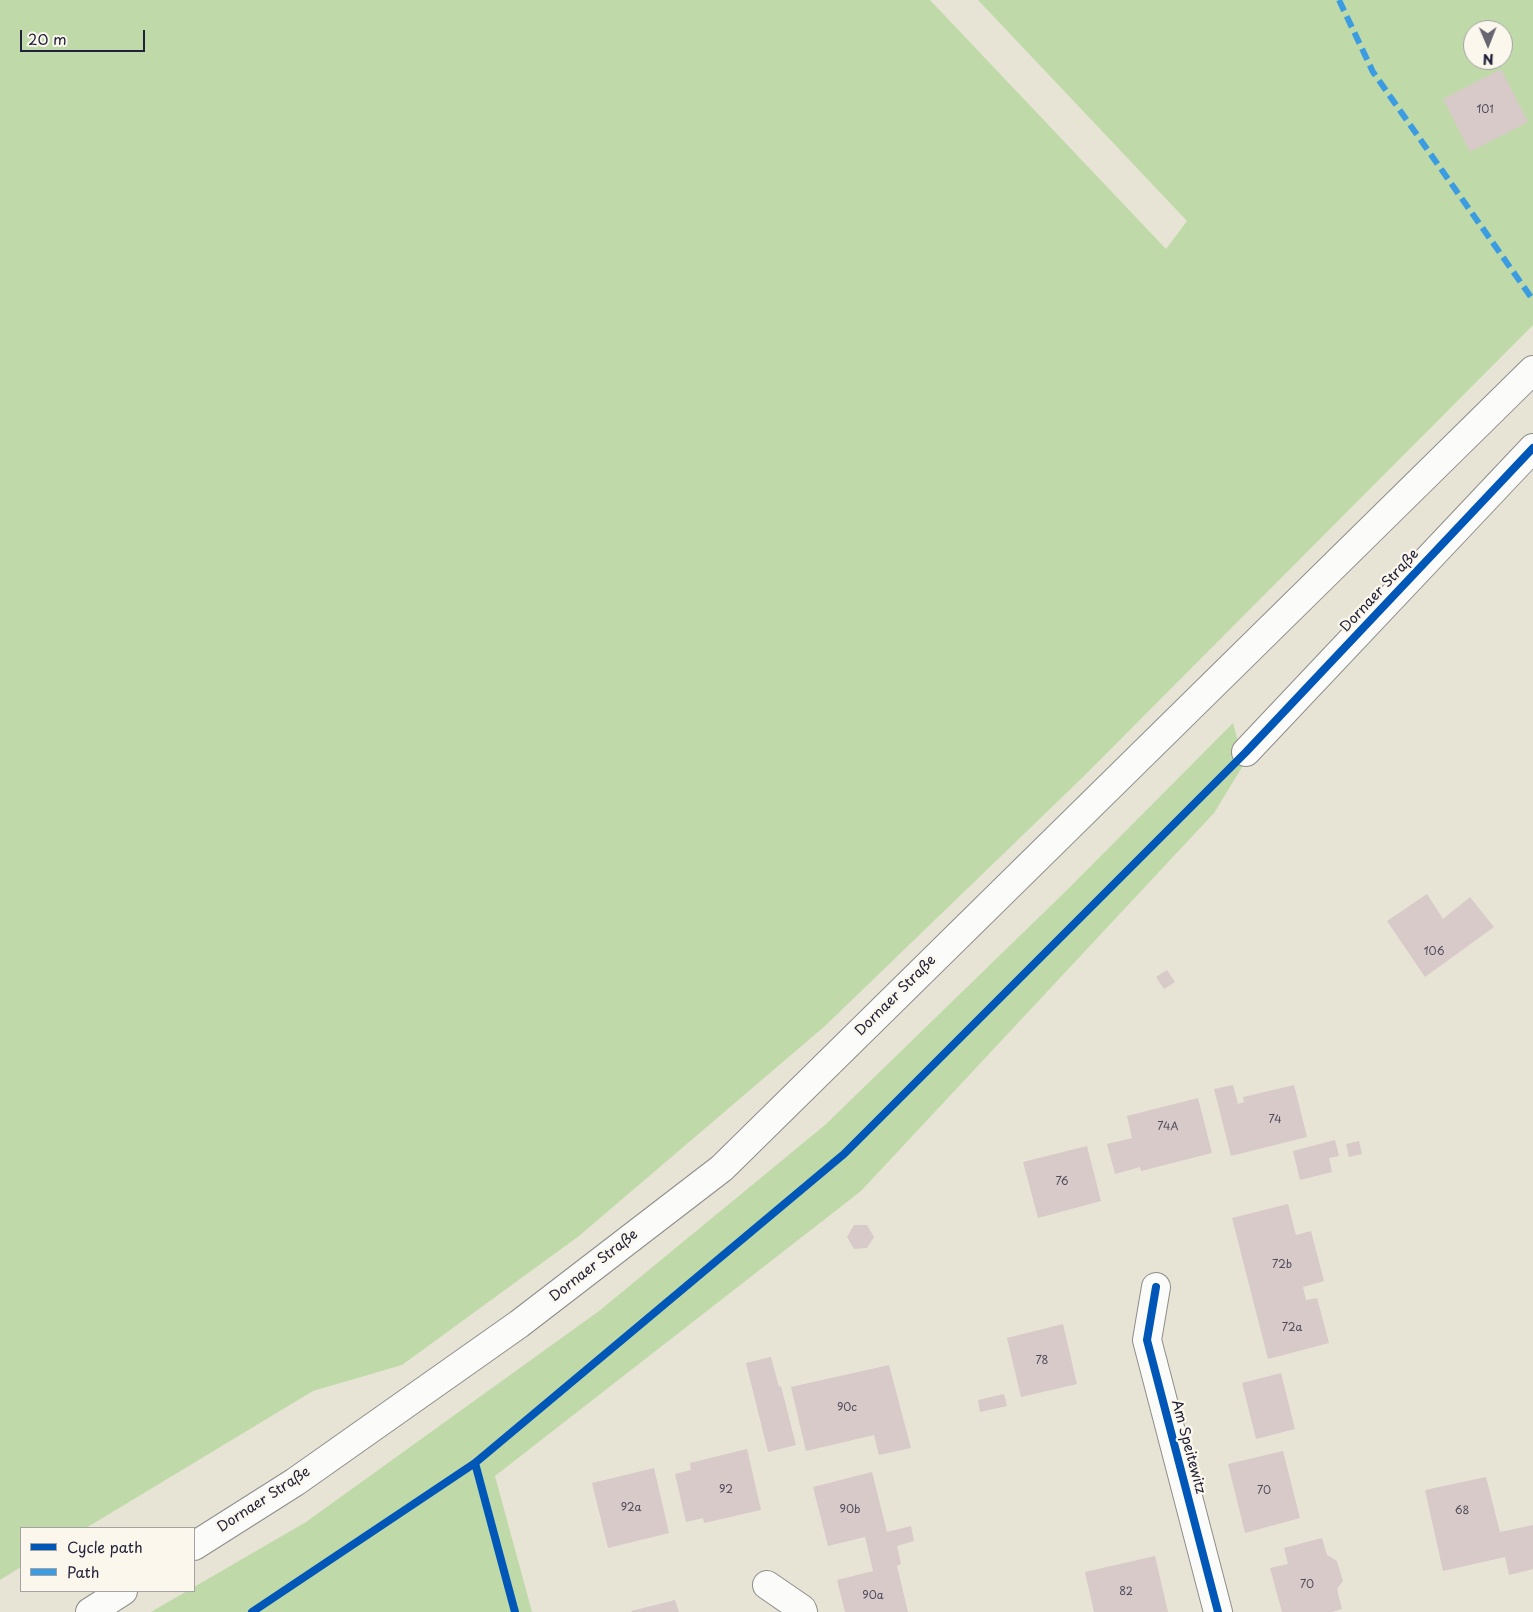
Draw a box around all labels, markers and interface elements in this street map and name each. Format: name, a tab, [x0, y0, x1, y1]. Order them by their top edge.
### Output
scale bar	[22, 20, 148, 52]
north arrow	[1463, 20, 1513, 70]
text: 20 m	[28, 27, 67, 50]
text: N	[1483, 49, 1494, 70]
house number: 101	[1476, 103, 1494, 117]
street label: Dornaer Straße	[1337, 546, 1423, 636]
house number: 106	[1424, 945, 1444, 959]
street label: Dornaer Straße	[852, 952, 940, 1040]
house number: 74	[1268, 1113, 1282, 1127]
house number: 74A	[1157, 1120, 1179, 1134]
house number: 76	[1055, 1175, 1069, 1189]
street label: Dornaer Straße	[547, 1226, 641, 1306]
house number: 72b	[1272, 1258, 1292, 1272]
house number: 72a	[1282, 1321, 1302, 1335]
house number: 78	[1036, 1354, 1048, 1368]
street label: Am Speitewitz	[1167, 1398, 1209, 1496]
house number: 90c	[837, 1401, 857, 1415]
street label: Dornaer Straße	[214, 1464, 314, 1536]
house number: 92	[719, 1483, 733, 1497]
house number: 70	[1257, 1484, 1271, 1498]
house number: 92a	[621, 1501, 641, 1515]
house number: 90b	[840, 1503, 860, 1517]
house number: 68	[1455, 1504, 1469, 1518]
legend	[20, 1527, 195, 1592]
text: Cycle path	[67, 1535, 143, 1558]
text: Path	[67, 1560, 99, 1583]
house number: 70	[1300, 1578, 1314, 1592]
house number: 82	[1119, 1585, 1133, 1599]
house number: 90a	[862, 1589, 884, 1603]

